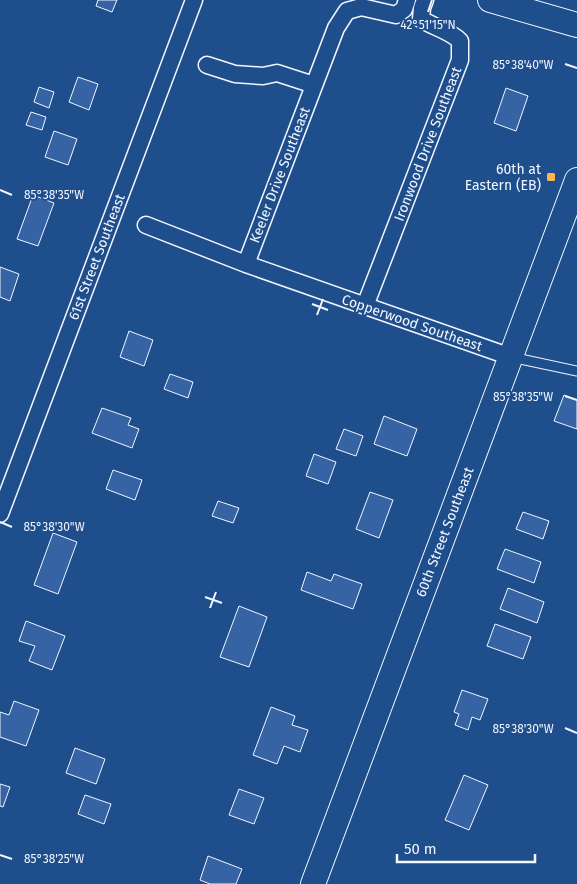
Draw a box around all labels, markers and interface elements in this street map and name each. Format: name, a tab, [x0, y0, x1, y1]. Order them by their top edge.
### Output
text: 42°51'15"N	[400, 18, 456, 32]
text: 85°38'40"W	[492, 58, 554, 72]
street label: Ironwood Drive Southeast	[391, 63, 466, 224]
street label: Keeler Drive Southeast	[246, 104, 314, 245]
place label: 60th at Eastern (EB)	[465, 161, 542, 194]
marker: 60th at Eastern (EB)	[545, 171, 557, 183]
text: 85°38'35"W	[24, 188, 84, 202]
street label: 61st Street Southeast	[65, 191, 129, 322]
street label: Copperwood Southeast	[339, 291, 485, 355]
text: 85°38'35"W	[493, 390, 553, 404]
street label: 60th Street Southeast	[412, 464, 478, 599]
text: 85°38'30"W	[23, 520, 85, 534]
text: 85°38'30"W	[492, 722, 554, 736]
scale bar	[397, 832, 534, 864]
text: 50 m	[404, 840, 437, 858]
text: 85°38'25"W	[24, 852, 84, 866]

